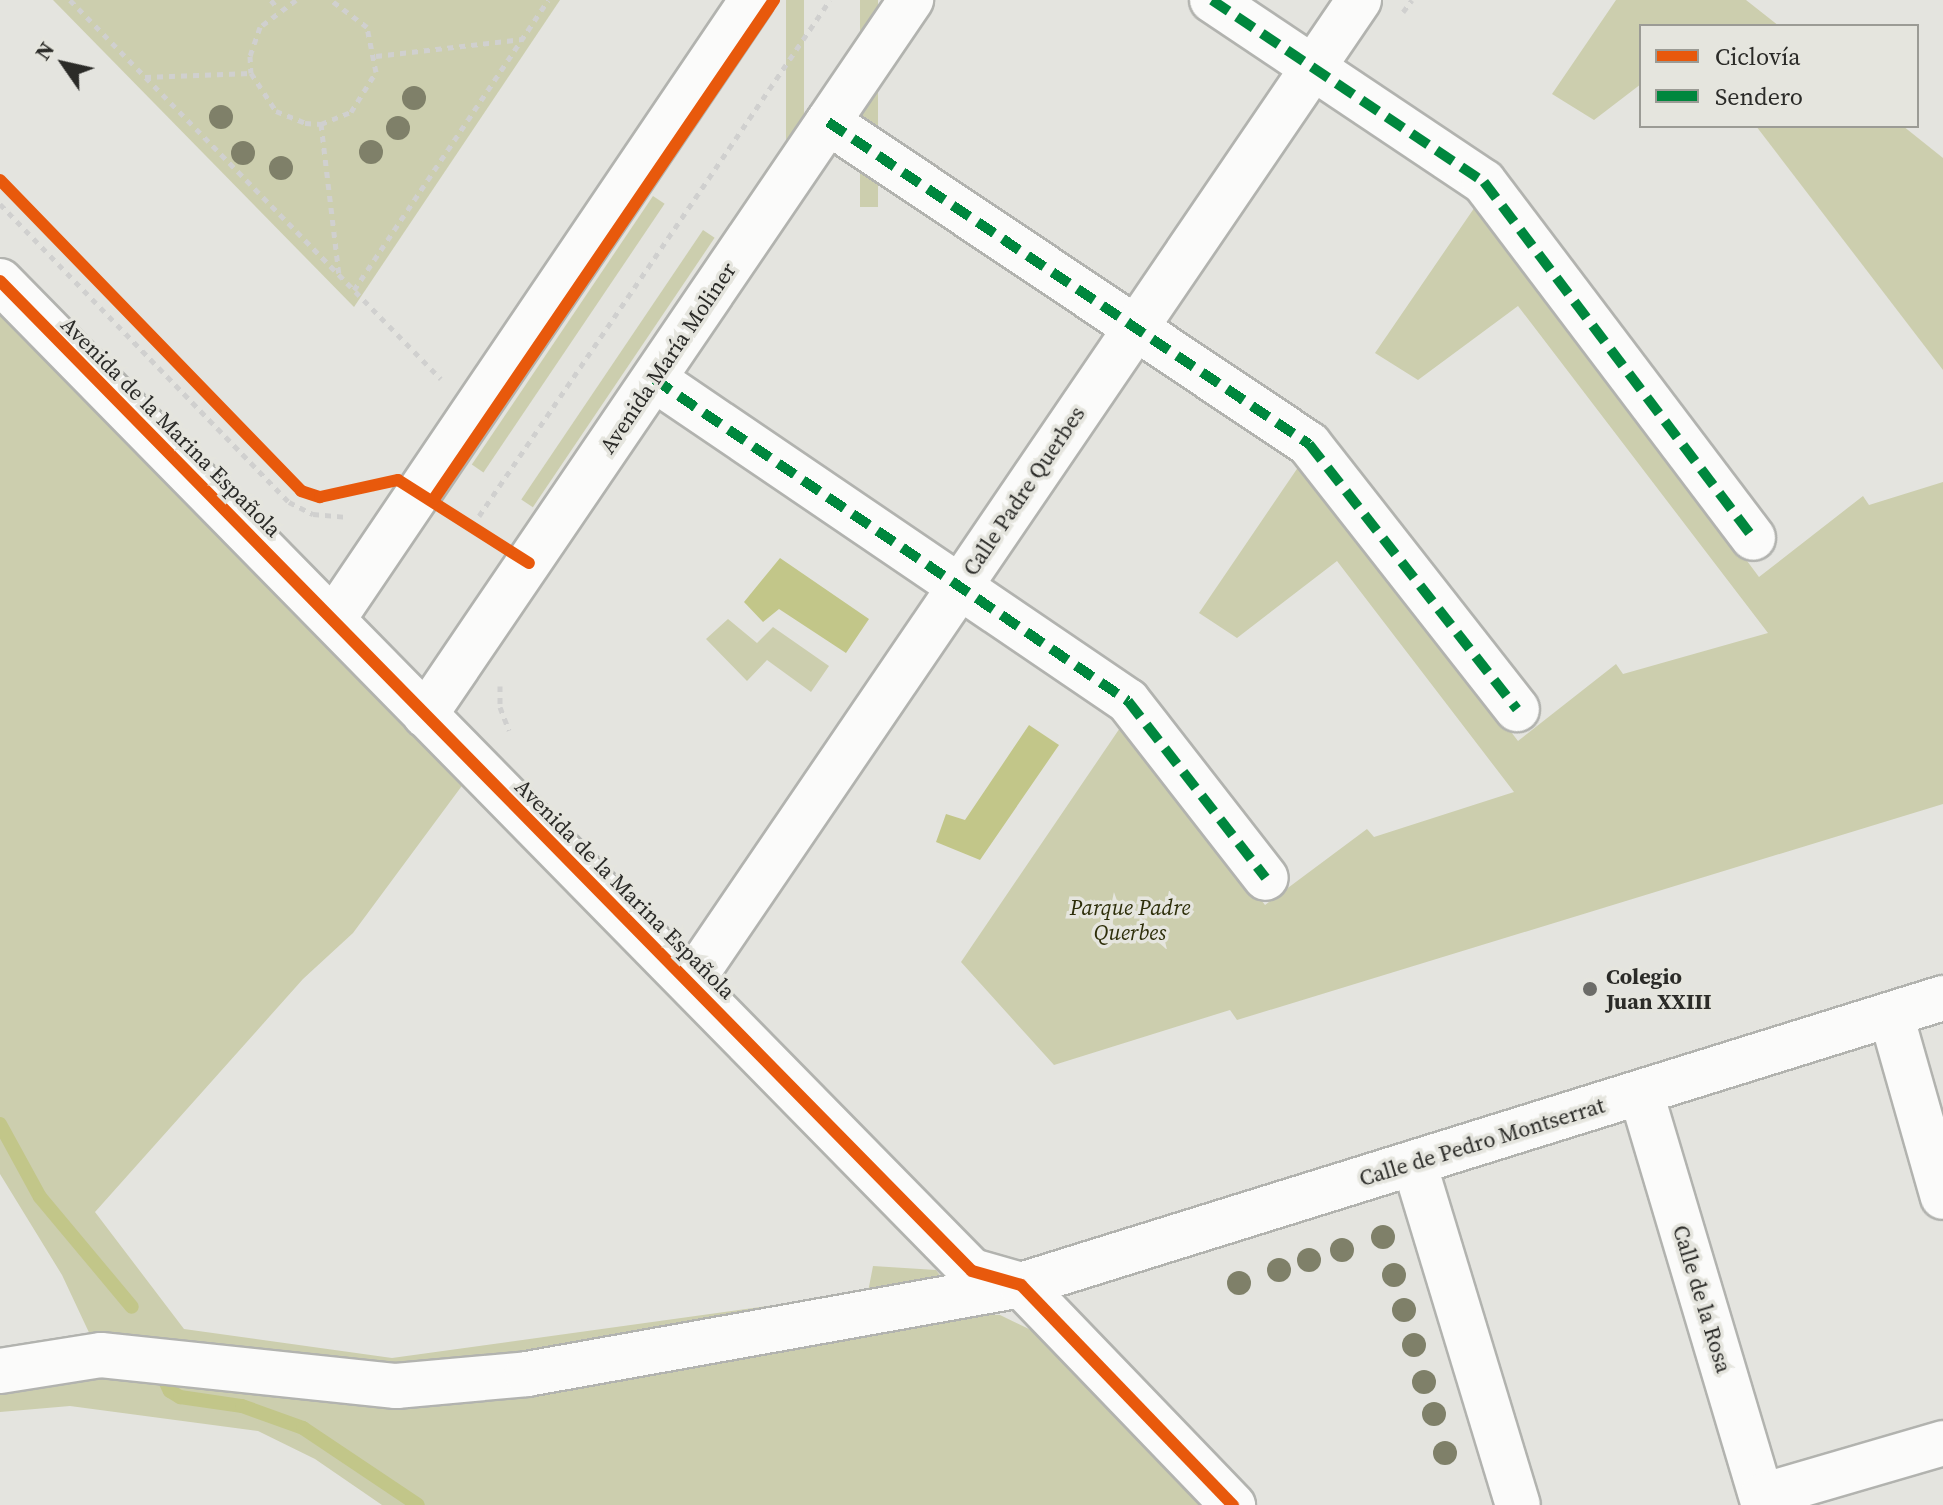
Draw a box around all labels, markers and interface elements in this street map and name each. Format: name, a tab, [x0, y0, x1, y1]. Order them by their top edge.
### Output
north arrow	[24, 24, 104, 104]
legend	[1639, 24, 1919, 128]
text: N	[27, 36, 61, 66]
text: Ciclovía	[1715, 40, 1801, 73]
text: Sendero	[1715, 80, 1803, 113]
street label: Avenida María Moliner	[594, 258, 742, 458]
street label: Avenida de la Marina Española	[55, 311, 287, 543]
street label: Calle Padre Querbes	[958, 401, 1090, 581]
street label: Avenida de la Marina Española	[509, 773, 741, 1005]
park label: Parque Padre Querbes	[1070, 894, 1190, 946]
place label: Colegio Juan XXIII	[1606, 963, 1712, 1014]
marker: Colegio Juan XXIII	[1581, 980, 1599, 998]
street label: Calle de Pedro Montserrat	[1356, 1092, 1608, 1192]
street label: Calle de la Rosa	[1667, 1222, 1737, 1376]

